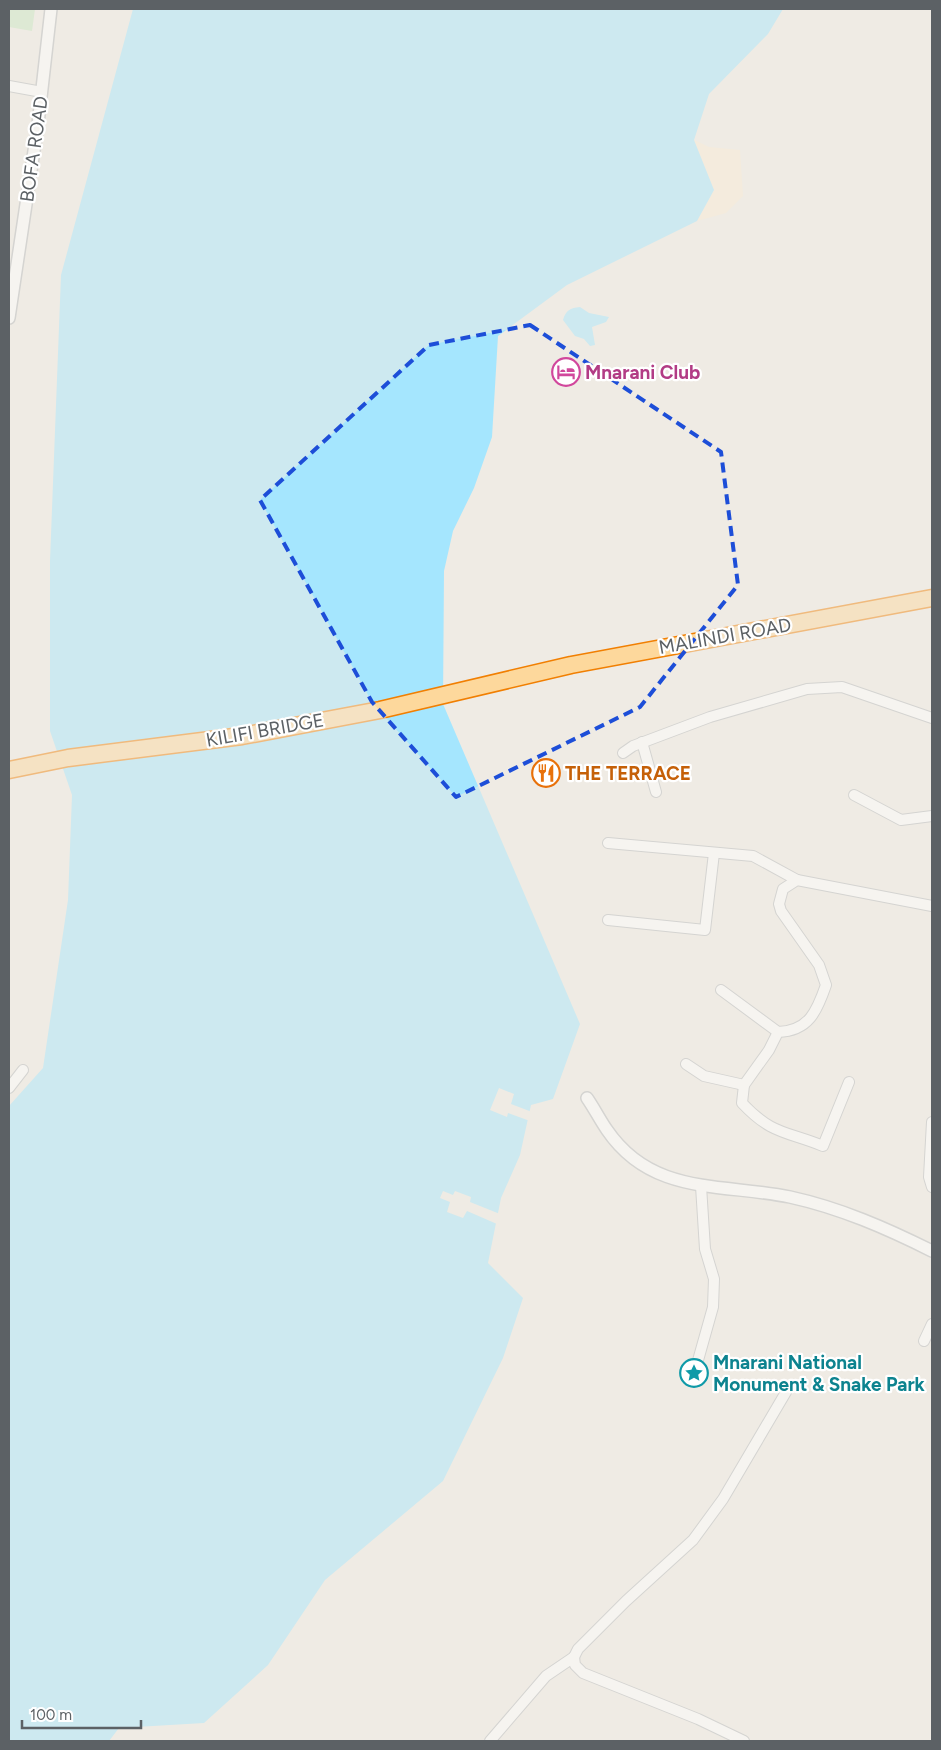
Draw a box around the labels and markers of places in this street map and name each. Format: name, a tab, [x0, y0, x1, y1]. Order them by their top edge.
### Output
hotel icon: Mnarani Club	[551, 357, 581, 387]
place label: Mnarani Club	[585, 361, 700, 384]
restaurant icon: THE TERRACE	[531, 758, 561, 788]
place label: THE TERRACE	[565, 762, 691, 785]
place label: Mnarani National Monument & Snake Park	[713, 1351, 926, 1396]
place icon: Mnarani National Monument & Snake Park	[679, 1358, 709, 1388]

